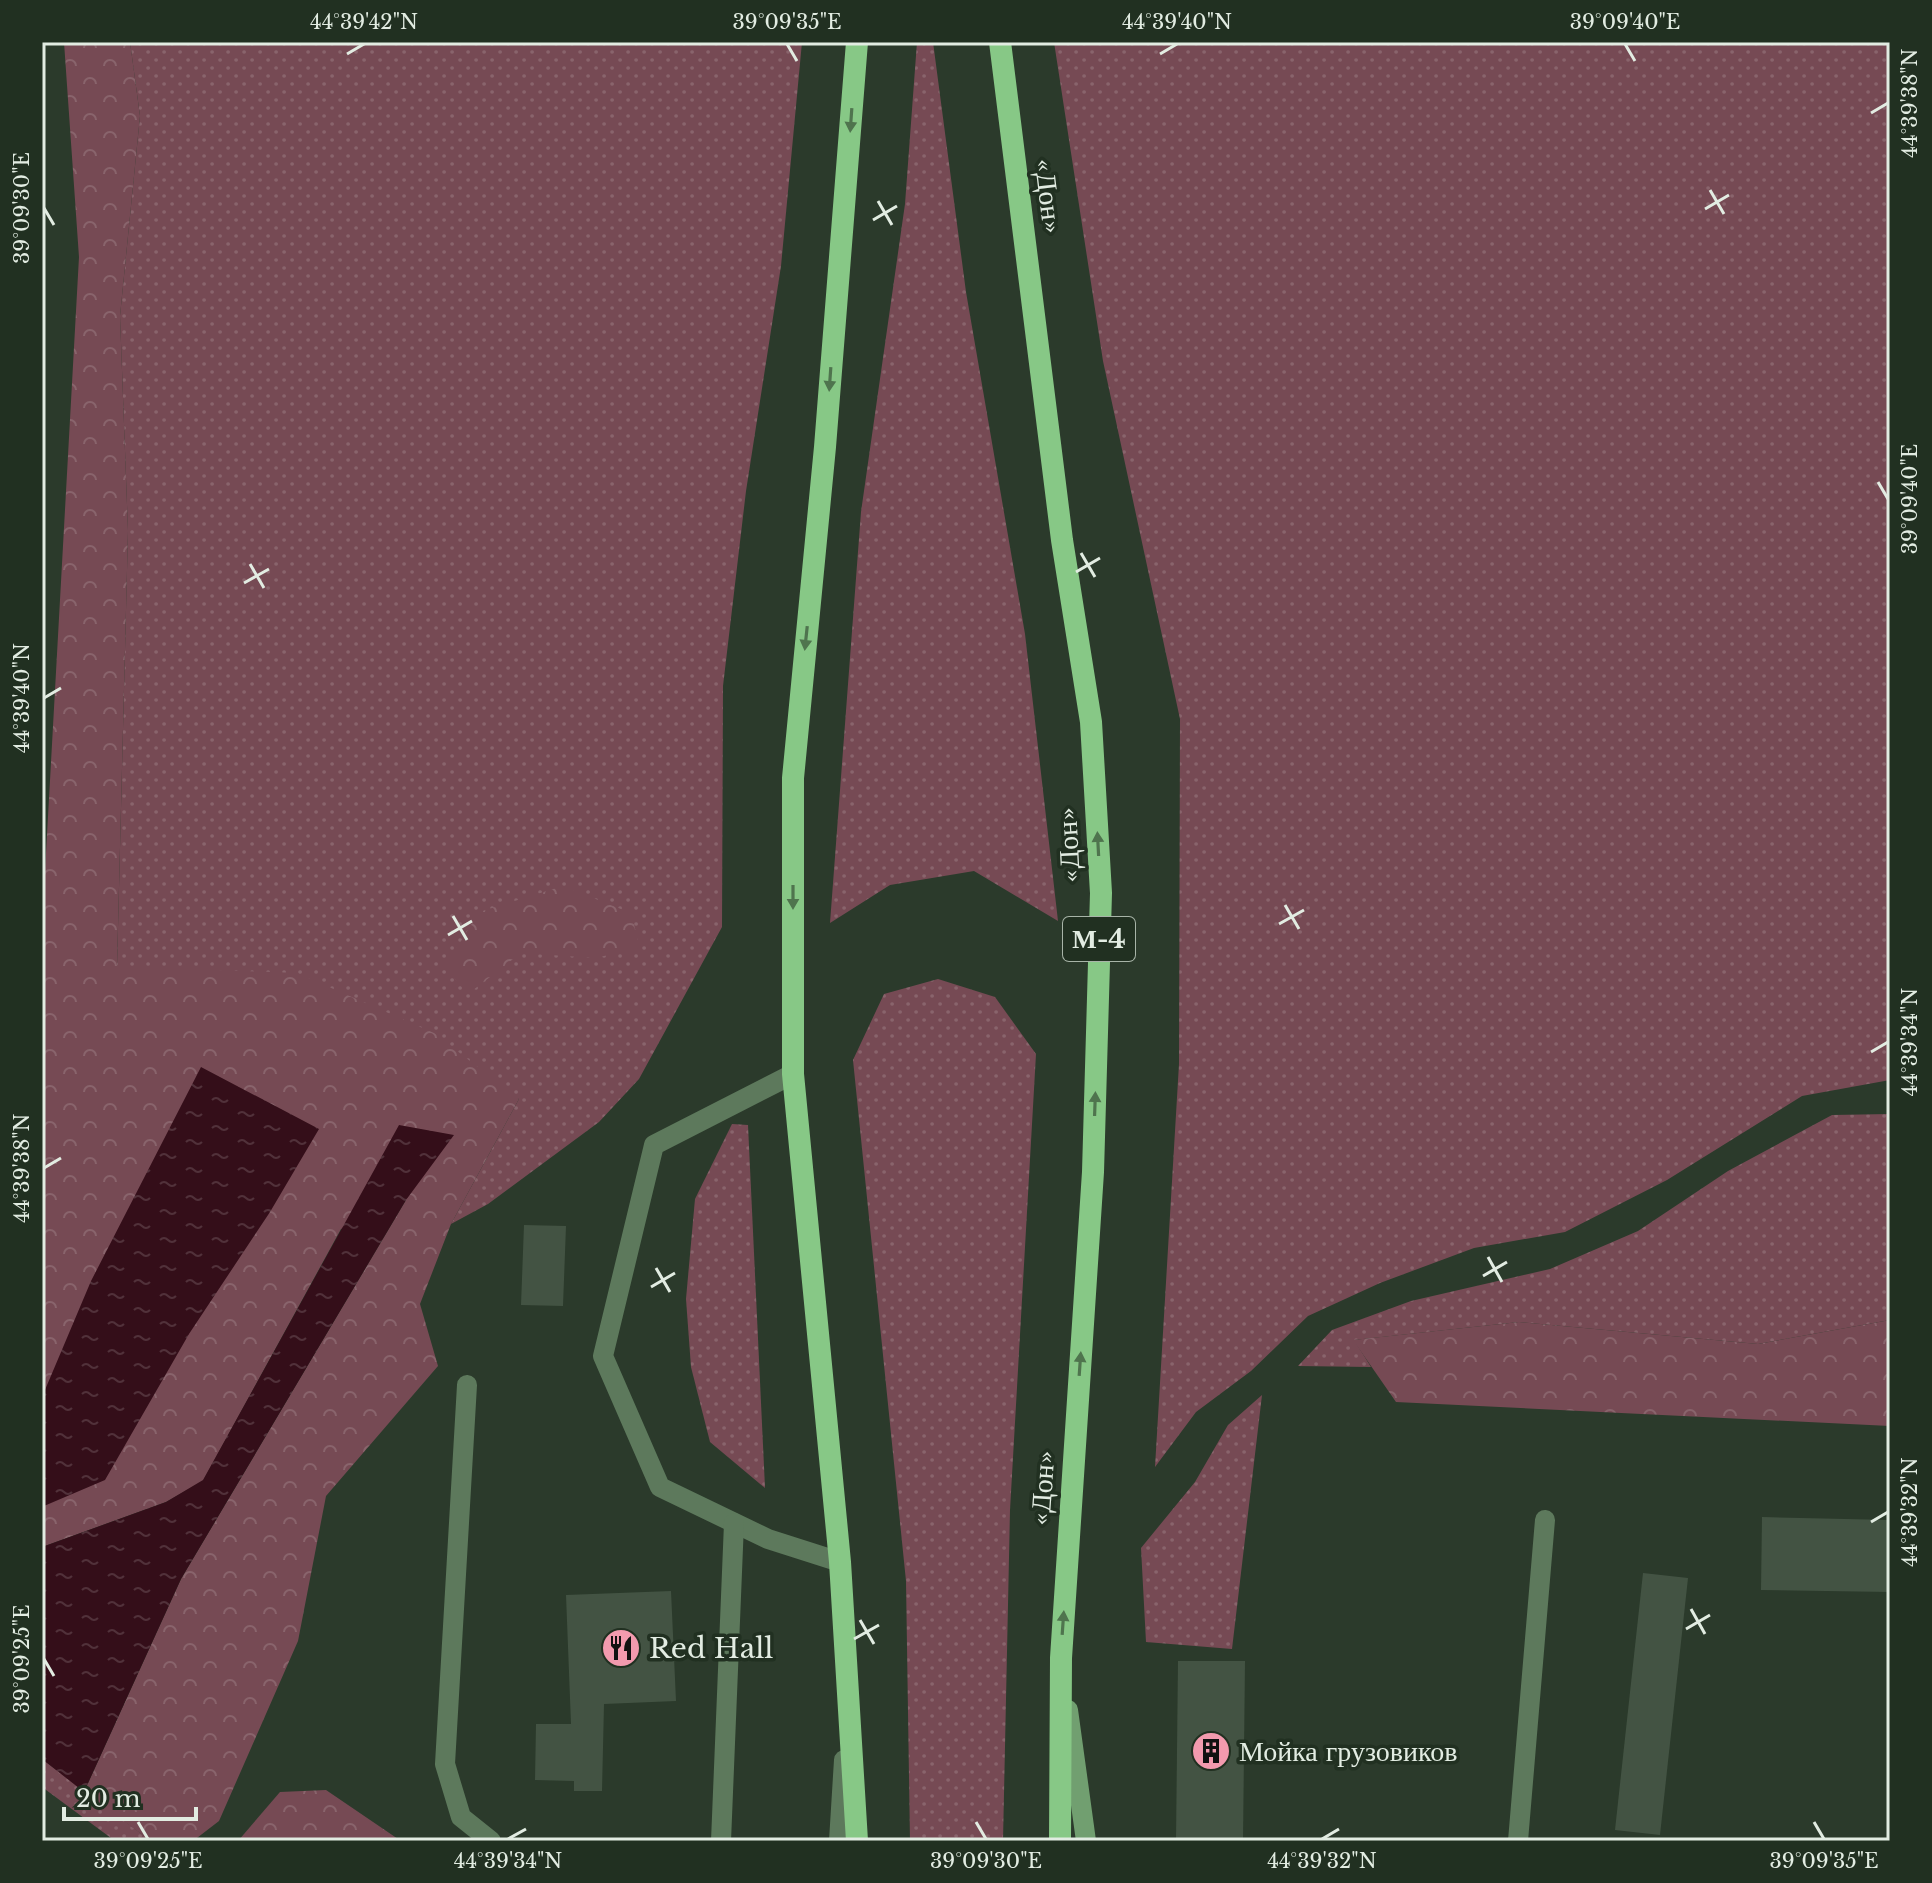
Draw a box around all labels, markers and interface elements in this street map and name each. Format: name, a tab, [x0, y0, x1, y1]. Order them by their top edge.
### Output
text: 44°39'42"N	[310, 10, 418, 34]
text: 39°09'35"E	[732, 10, 842, 34]
text: 44°39'40"N	[1122, 10, 1232, 34]
text: 39°09'40"E	[1570, 10, 1680, 34]
text: 44°39'38"N	[1898, 48, 1922, 158]
one-way arrow	[844, 108, 857, 133]
text: 39°09'30"E	[10, 152, 34, 264]
street label: «Дон»	[1027, 156, 1070, 236]
one-way arrow	[824, 367, 837, 392]
text: 39°09'40"E	[1898, 444, 1922, 554]
one-way arrow	[800, 626, 813, 651]
text: 44°39'40"N	[10, 643, 34, 753]
street label: «Дон»	[1049, 806, 1088, 884]
one-way arrow	[1091, 831, 1104, 856]
one-way arrow	[787, 885, 799, 910]
road number: М-4	[1063, 917, 1135, 961]
text: 44°39'34"N	[1898, 988, 1922, 1096]
one-way arrow	[1088, 1091, 1101, 1116]
text: 44°39'38"N	[10, 1113, 34, 1223]
one-way arrow	[1074, 1351, 1087, 1376]
street label: «Дон»	[1022, 1449, 1063, 1527]
text: 44°39'32"N	[1898, 1457, 1922, 1567]
text: 39°09'25"E	[10, 1604, 34, 1714]
one-way arrow	[1057, 1610, 1070, 1635]
restaurant icon: Red Hall	[600, 1627, 642, 1669]
place label: Red Hall	[649, 1631, 773, 1666]
building icon: Мойка грузовиков	[1190, 1730, 1232, 1772]
place label: Мойка грузовиков	[1239, 1734, 1457, 1769]
scale bar	[64, 1771, 196, 1821]
text: 20 m	[76, 1784, 141, 1813]
text: 39°09'25"E	[93, 1849, 203, 1873]
text: 44°39'34"N	[454, 1849, 562, 1873]
text: 39°09'30"E	[930, 1849, 1042, 1873]
text: 44°39'32"N	[1267, 1849, 1377, 1873]
text: 39°09'35"E	[1769, 1849, 1879, 1873]

